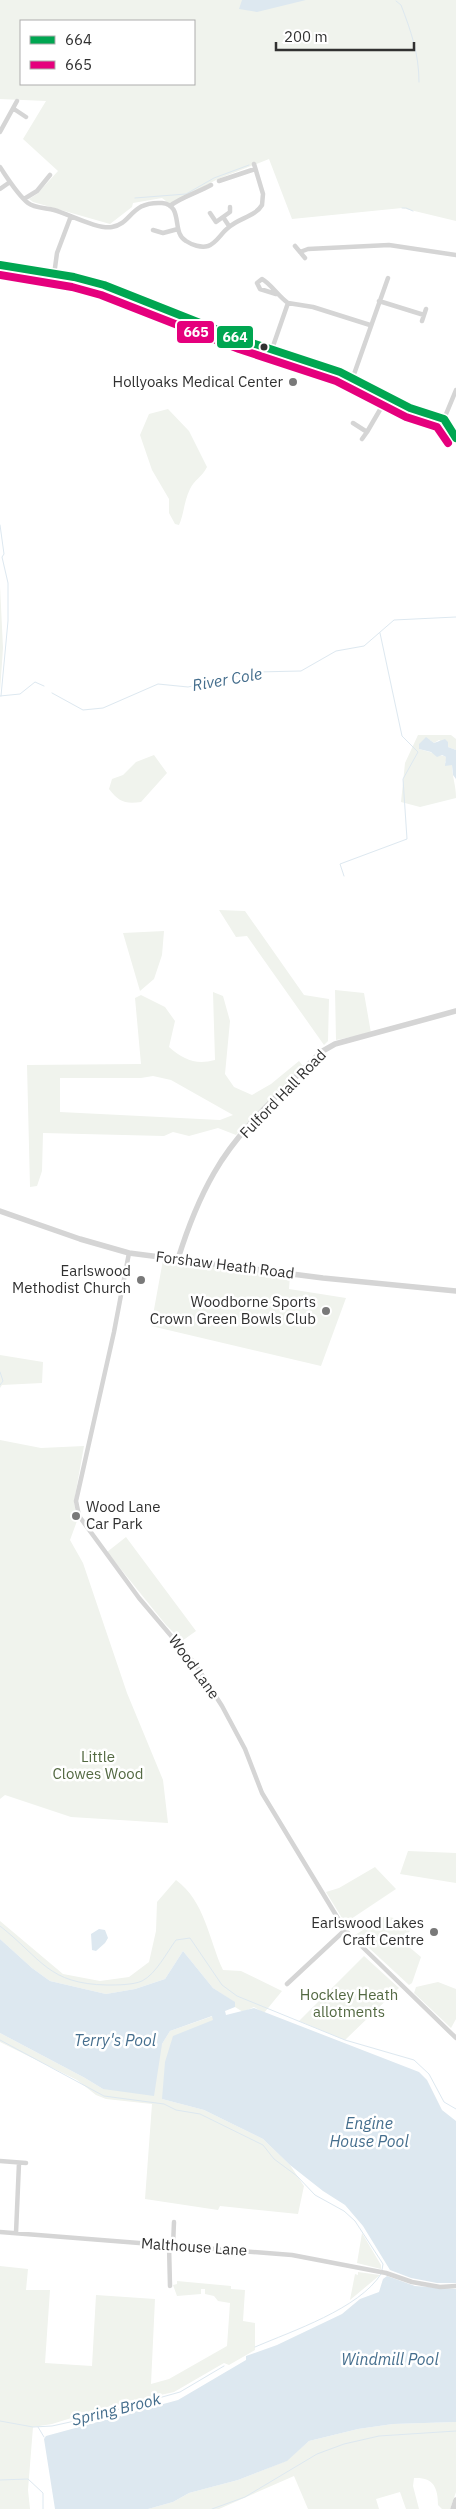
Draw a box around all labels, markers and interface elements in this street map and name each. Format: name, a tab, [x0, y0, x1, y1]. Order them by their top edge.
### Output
legend	[20, 20, 195, 85]
scale bar	[276, 20, 414, 52]
text: 200 m	[284, 27, 328, 46]
text: 664	[65, 30, 92, 49]
text: 665	[65, 55, 92, 74]
line badge: 665	[176, 320, 215, 344]
text: 665	[183, 323, 209, 341]
line badge: 664	[216, 325, 254, 349]
text: 664	[222, 328, 248, 346]
unlabelled marker	[259, 342, 269, 352]
place label: Hollyoaks Medical Center	[113, 372, 283, 391]
marker: Hollyoaks Medical Center	[287, 376, 299, 388]
water label: River Cole	[191, 663, 263, 695]
street label: Fulford Hall Road	[235, 1045, 330, 1142]
street label: Forshaw Heath Road	[155, 1247, 295, 1282]
place label: Earlswood Methodist Church	[12, 1261, 131, 1297]
marker: Earlswood Methodist Church	[135, 1274, 147, 1286]
place label: Woodborne Sports Crown Green Bowls Club	[150, 1292, 316, 1328]
marker: Woodborne Sports Crown Green Bowls Club	[320, 1305, 332, 1317]
place label: Wood Lane Car Park	[86, 1497, 160, 1533]
marker: Wood Lane Car Park	[70, 1510, 82, 1522]
street label: Wood Lane	[165, 1631, 224, 1702]
park label: Little Clowes Wood	[53, 1747, 143, 1783]
place label: Earlswood Lakes Craft Centre	[311, 1913, 424, 1949]
marker: Earlswood Lakes Craft Centre	[428, 1926, 440, 1938]
park label: Hockley Heath allotments	[300, 1985, 398, 2021]
water label: Terry's Pool	[74, 2030, 157, 2050]
water label: Engine House Pool	[329, 2113, 409, 2151]
street label: Malthouse Lane	[140, 2233, 248, 2260]
water label: Windmill Pool	[341, 2349, 439, 2369]
water label: Spring Brook	[69, 2388, 163, 2430]

